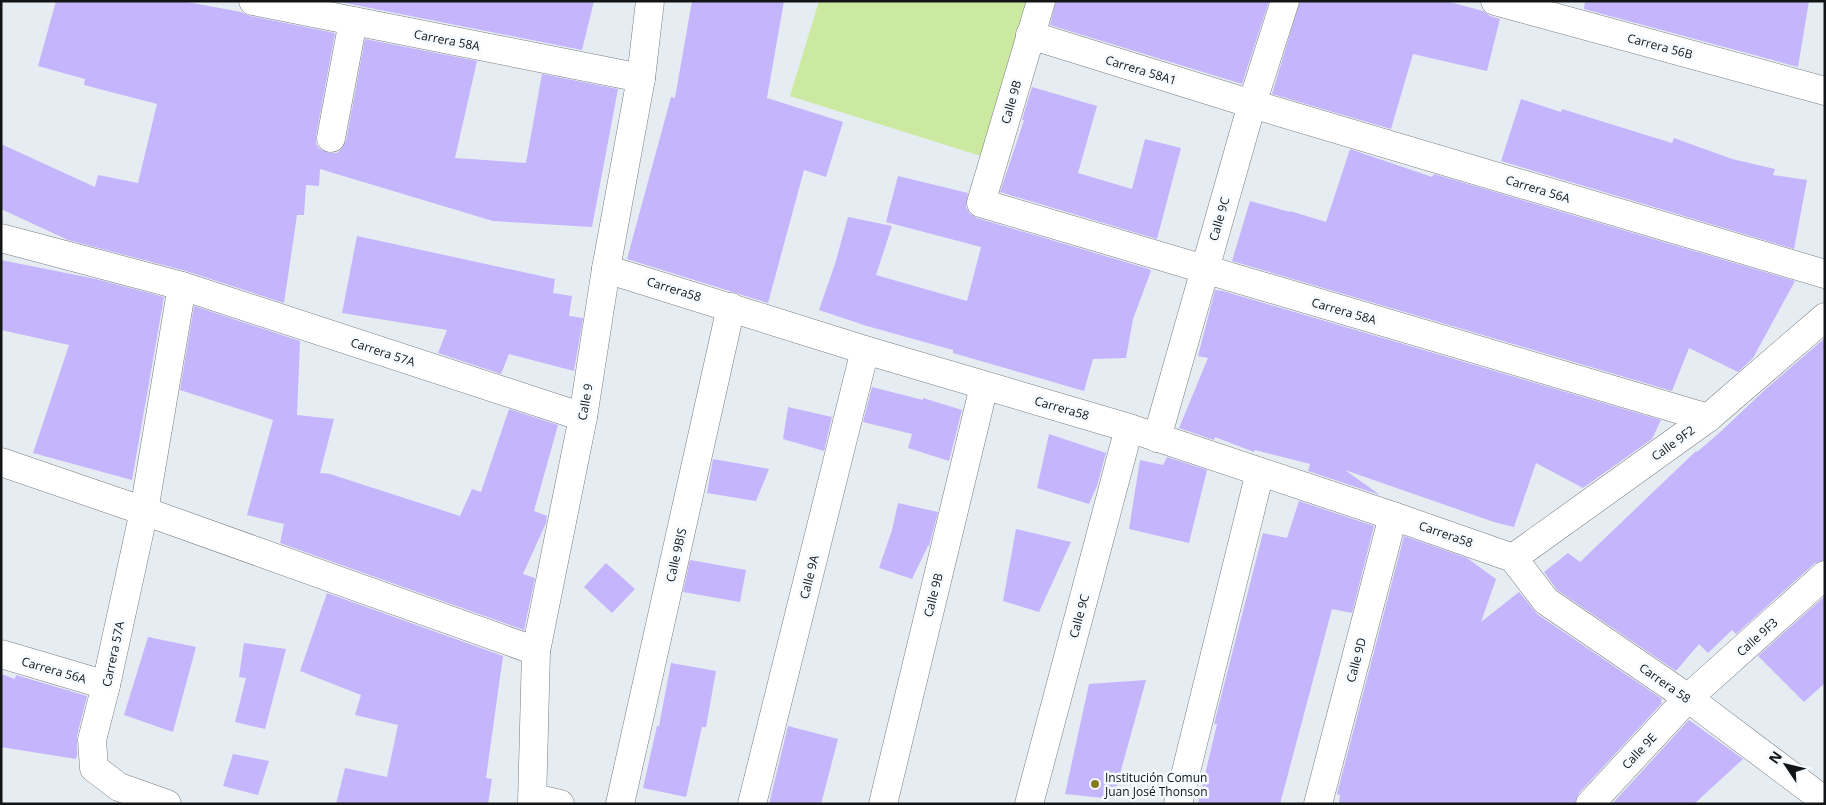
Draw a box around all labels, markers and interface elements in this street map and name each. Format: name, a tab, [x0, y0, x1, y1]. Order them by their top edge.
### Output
street label: Carrera 58A	[413, 25, 482, 55]
street label: Carrera 56B	[1625, 29, 1695, 63]
street label: Carrera 58A1	[1103, 51, 1179, 89]
street label: Calle 9B	[997, 78, 1025, 126]
street label: Carrera 56A	[1504, 171, 1573, 207]
street label: Calle 9C	[1205, 195, 1233, 243]
street label: Carrera58	[645, 273, 703, 305]
street label: Carrera 58A	[1310, 294, 1379, 328]
street label: Carrera 57A	[349, 334, 418, 371]
street label: Calle 9	[573, 382, 597, 422]
street label: Carrera58	[1033, 392, 1091, 424]
street label: Calle 9F2	[1648, 421, 1698, 465]
street label: Carrera58	[1417, 517, 1475, 551]
street label: Calle 9BIS	[662, 526, 690, 584]
street label: Calle 9A	[795, 553, 823, 601]
street label: Calle 9B	[919, 571, 947, 619]
street label: Calle 9C	[1065, 592, 1093, 640]
street label: Calle 9F3	[1733, 614, 1781, 660]
street label: Carrera 57A	[98, 619, 128, 688]
street label: Calle 9D	[1342, 636, 1370, 684]
street label: Carrera 56A	[20, 653, 89, 687]
street label: Carrera 58	[1636, 659, 1694, 707]
street label: Calle 9E	[1618, 729, 1660, 773]
north arrow	[1761, 740, 1811, 790]
text: N	[1764, 747, 1786, 767]
place label: Institución Comun Juan José Thonson	[1104, 769, 1208, 800]
marker: Institución Comun Juan José Thonson	[1089, 778, 1101, 790]

